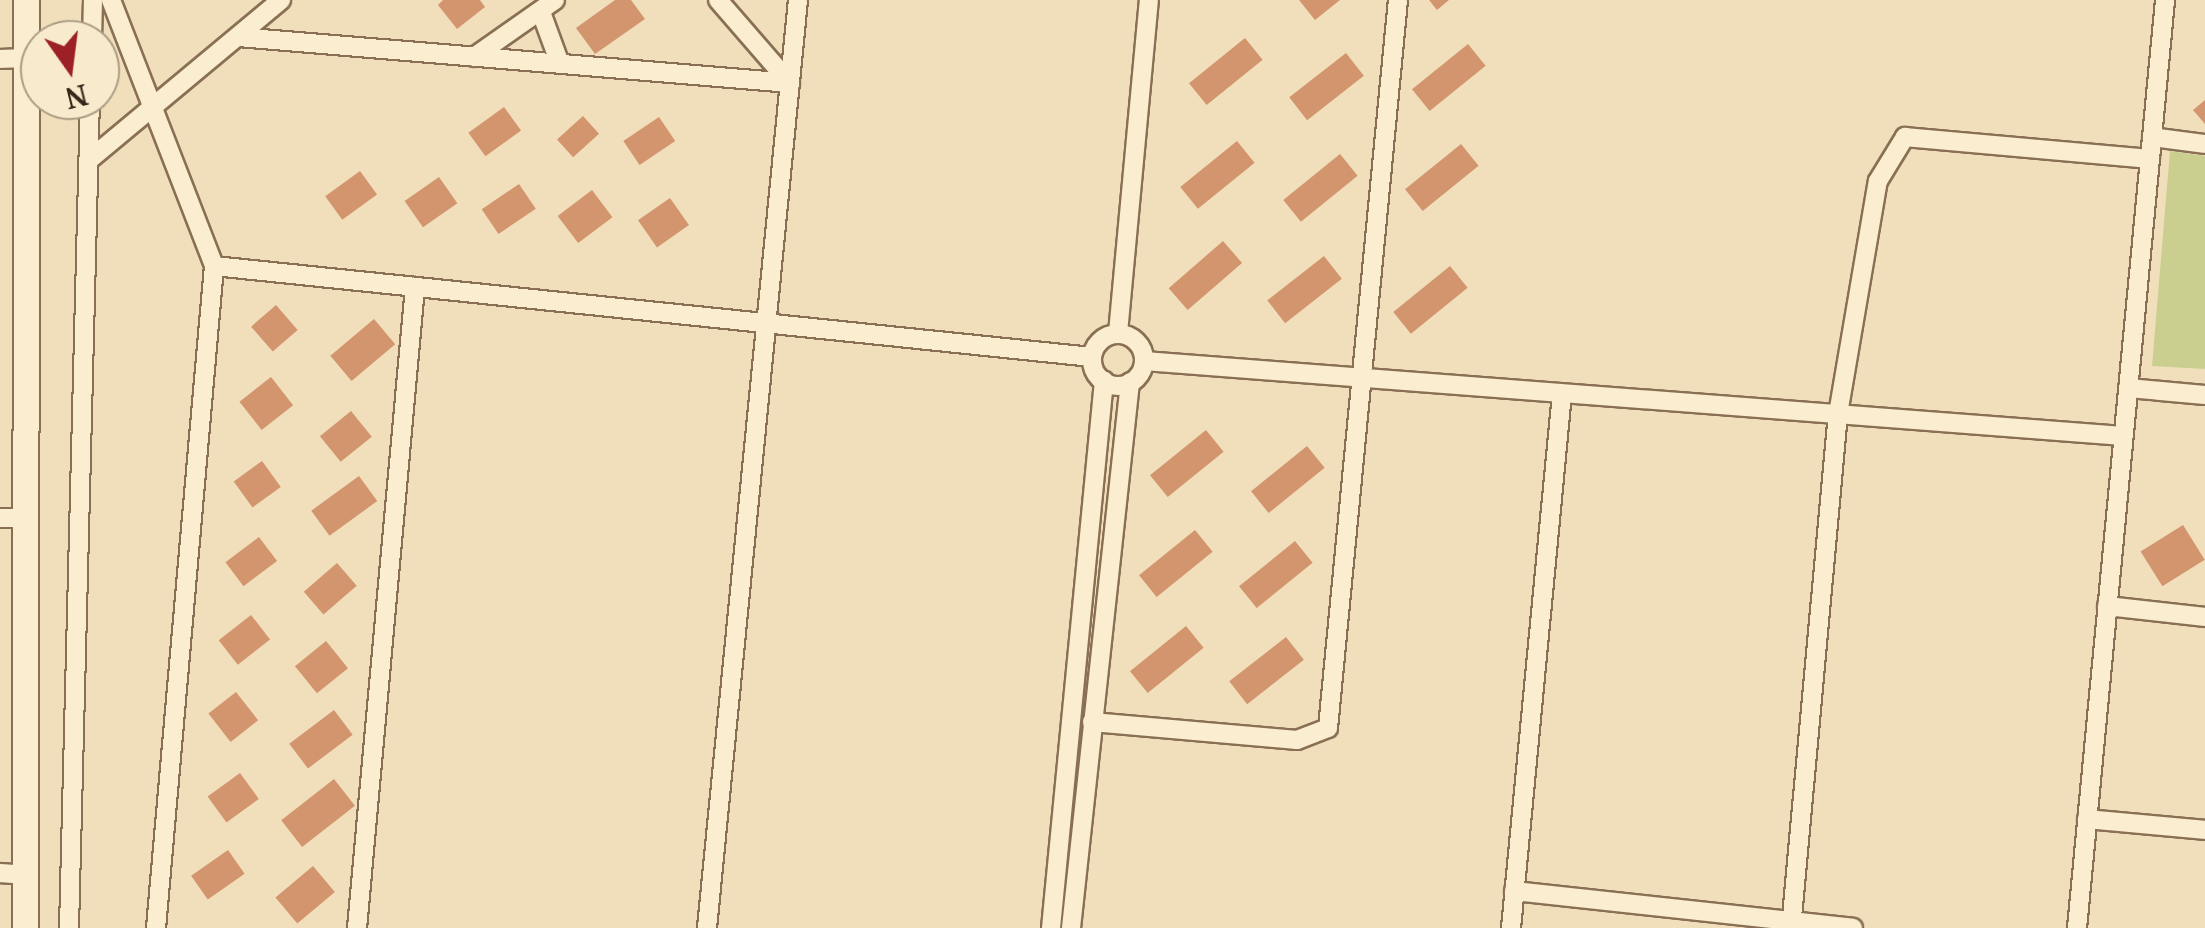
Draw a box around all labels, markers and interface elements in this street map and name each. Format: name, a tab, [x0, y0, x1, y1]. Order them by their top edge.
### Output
north arrow	[20, 20, 120, 120]
text: N	[61, 76, 92, 118]

